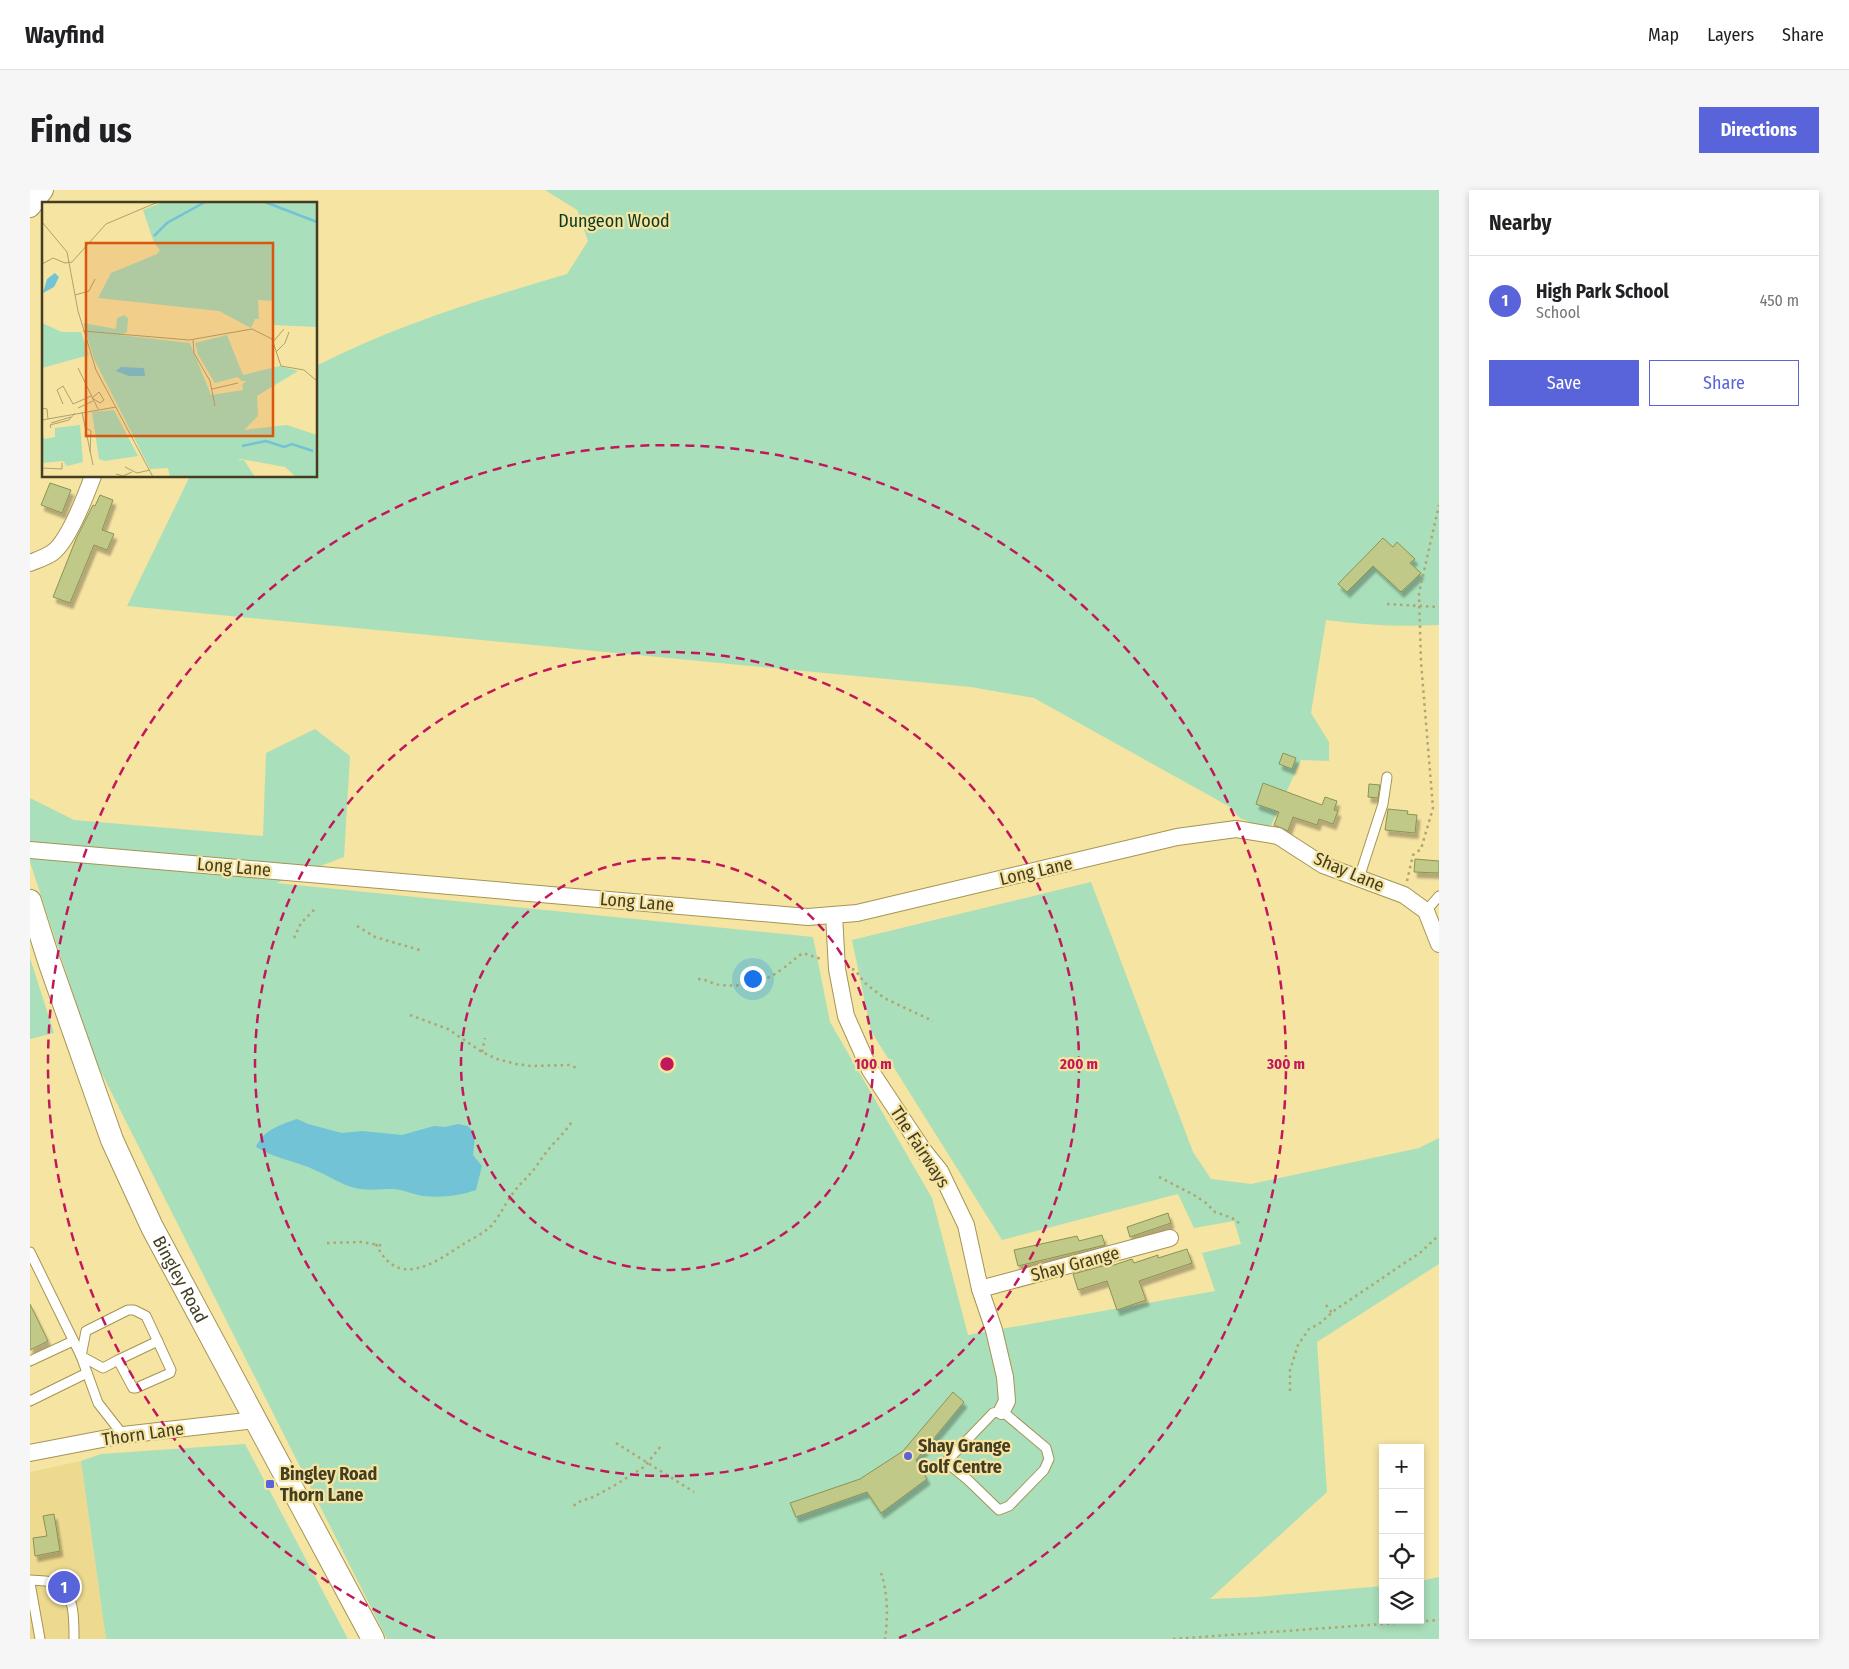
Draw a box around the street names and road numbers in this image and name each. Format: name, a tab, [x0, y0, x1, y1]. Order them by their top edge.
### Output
street label: Shay Lane	[1311, 847, 1388, 897]
street label: Long Lane	[997, 852, 1075, 890]
street label: Long Lane	[196, 853, 272, 881]
street label: Long Lane	[599, 888, 675, 916]
street label: The Fairways	[885, 1102, 955, 1192]
street label: Bingley Road	[148, 1232, 212, 1327]
street label: Shay Grange	[1028, 1242, 1122, 1286]
street label: Thorn Lane	[101, 1417, 185, 1451]

